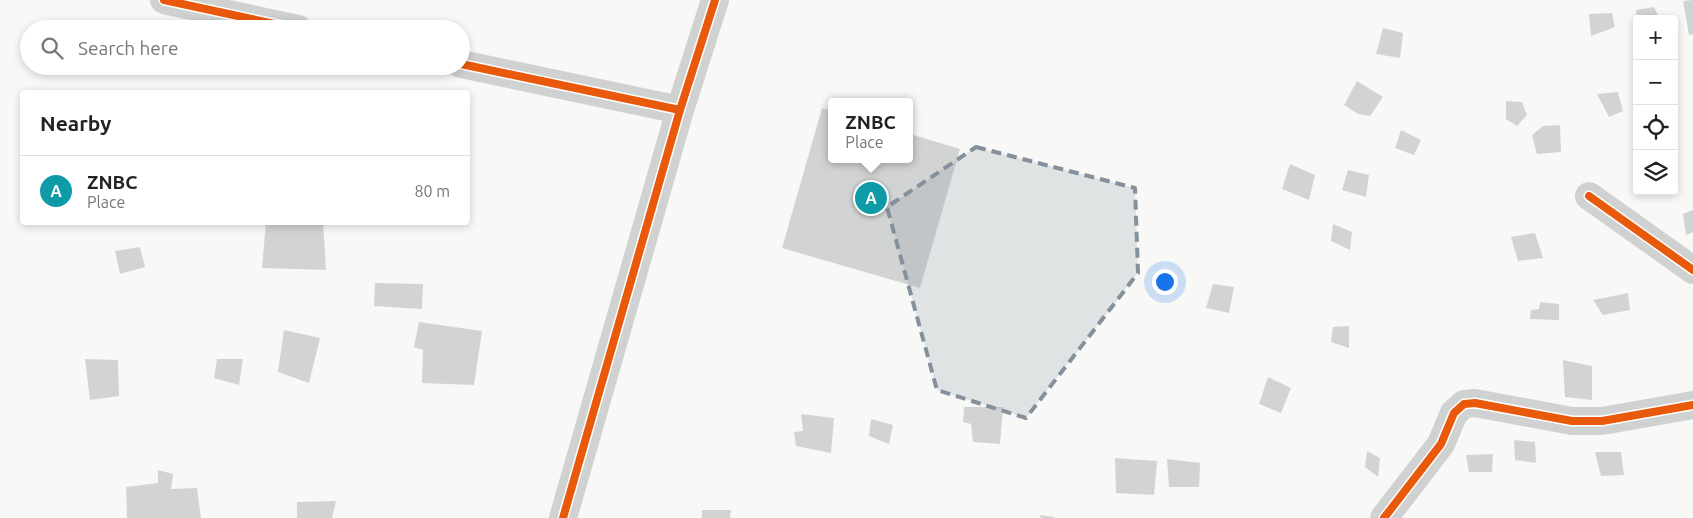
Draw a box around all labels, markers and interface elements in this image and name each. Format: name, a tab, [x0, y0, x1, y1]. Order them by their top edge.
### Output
map controls	[1633, 15, 1678, 195]
button: +	[1633, 15, 1678, 60]
search box	[20, 20, 470, 75]
icon: search	[38, 34, 66, 62]
text: Search here	[78, 37, 178, 59]
button: −	[1633, 60, 1678, 105]
popup	[828, 98, 913, 163]
button: locate	[1633, 105, 1678, 150]
text: Nearby	[40, 111, 111, 135]
text: ZNBC	[845, 111, 896, 133]
text: Place	[845, 133, 884, 151]
button: layers	[1633, 150, 1678, 195]
text: ZNBC	[87, 171, 137, 193]
pin: A	[855, 179, 887, 217]
text: A	[50, 182, 62, 200]
text: 80 m	[414, 182, 450, 200]
text: Place	[87, 193, 125, 211]
your location	[1152, 269, 1178, 295]

